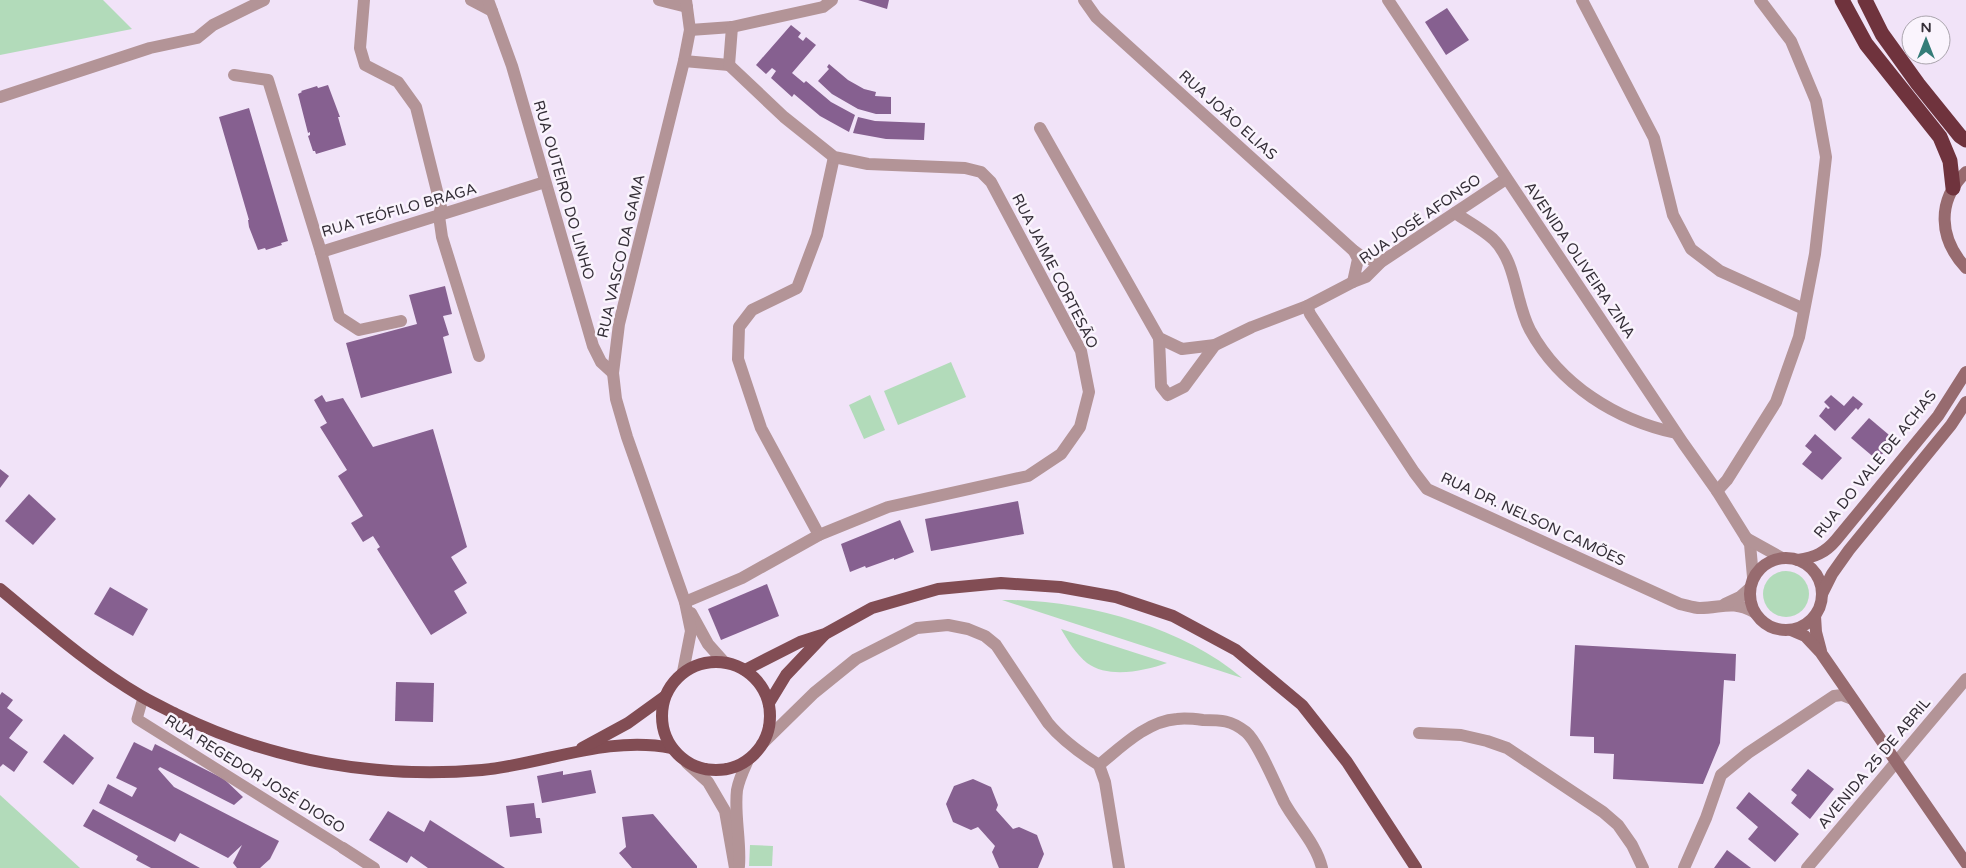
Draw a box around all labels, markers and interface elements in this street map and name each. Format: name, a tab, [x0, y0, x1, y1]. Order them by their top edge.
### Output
north arrow	[1901, 15, 1951, 65]
text: N	[1920, 19, 1932, 36]
street label: RUA JOÃO ELIAS	[1175, 66, 1281, 164]
street label: RUA OUTEIRO DO LINHO	[530, 98, 598, 282]
street label: RUA JOSÉ AFONSO	[1356, 170, 1484, 268]
street label: RUA VASCO DA GAMA	[593, 172, 649, 340]
street label: AVENIDA OLIVEIRA ZINA	[1521, 178, 1639, 342]
street label: RUA TEÓFILO BRAGA	[319, 179, 479, 241]
street label: RUA JAIME CORTESÃO	[1008, 191, 1102, 351]
street label: RUA DO VALE DE ACHAS	[1810, 386, 1940, 542]
street label: RUA DR. NELSON CAMÕES	[1438, 468, 1628, 570]
street label: AVENIDA 25 DE ABRIL	[1814, 694, 1934, 832]
street label: RUA REGEDOR JOSÉ DIOGO	[162, 711, 348, 837]

